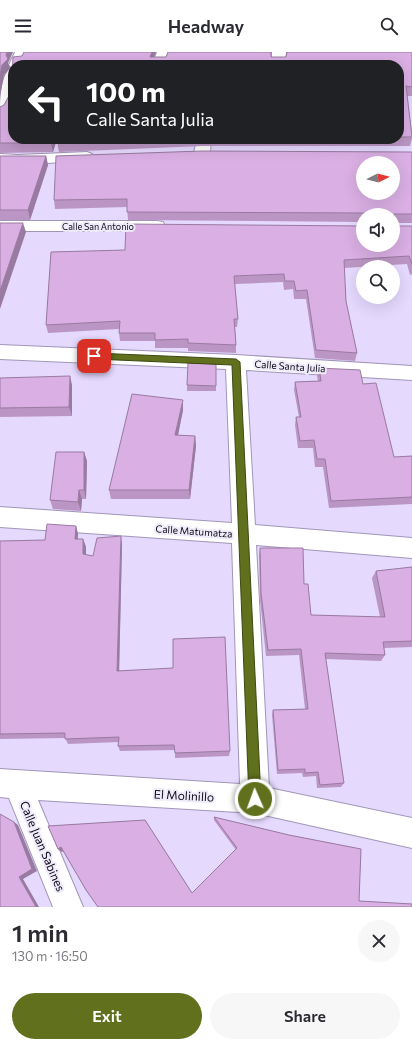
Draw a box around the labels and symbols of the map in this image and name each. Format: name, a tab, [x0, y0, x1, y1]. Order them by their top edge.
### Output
north arrow	[356, 156, 400, 200]
street label: Calle San Antonio	[62, 221, 134, 232]
pin	[77, 339, 111, 373]
street label: Calle Santa Julia	[254, 358, 326, 374]
street label: Calle Matumatza	[155, 522, 233, 540]
position arrow	[234, 778, 276, 820]
street label: El Molinillo	[153, 786, 215, 804]
street label: Calle Juan Sabines	[17, 799, 68, 894]

